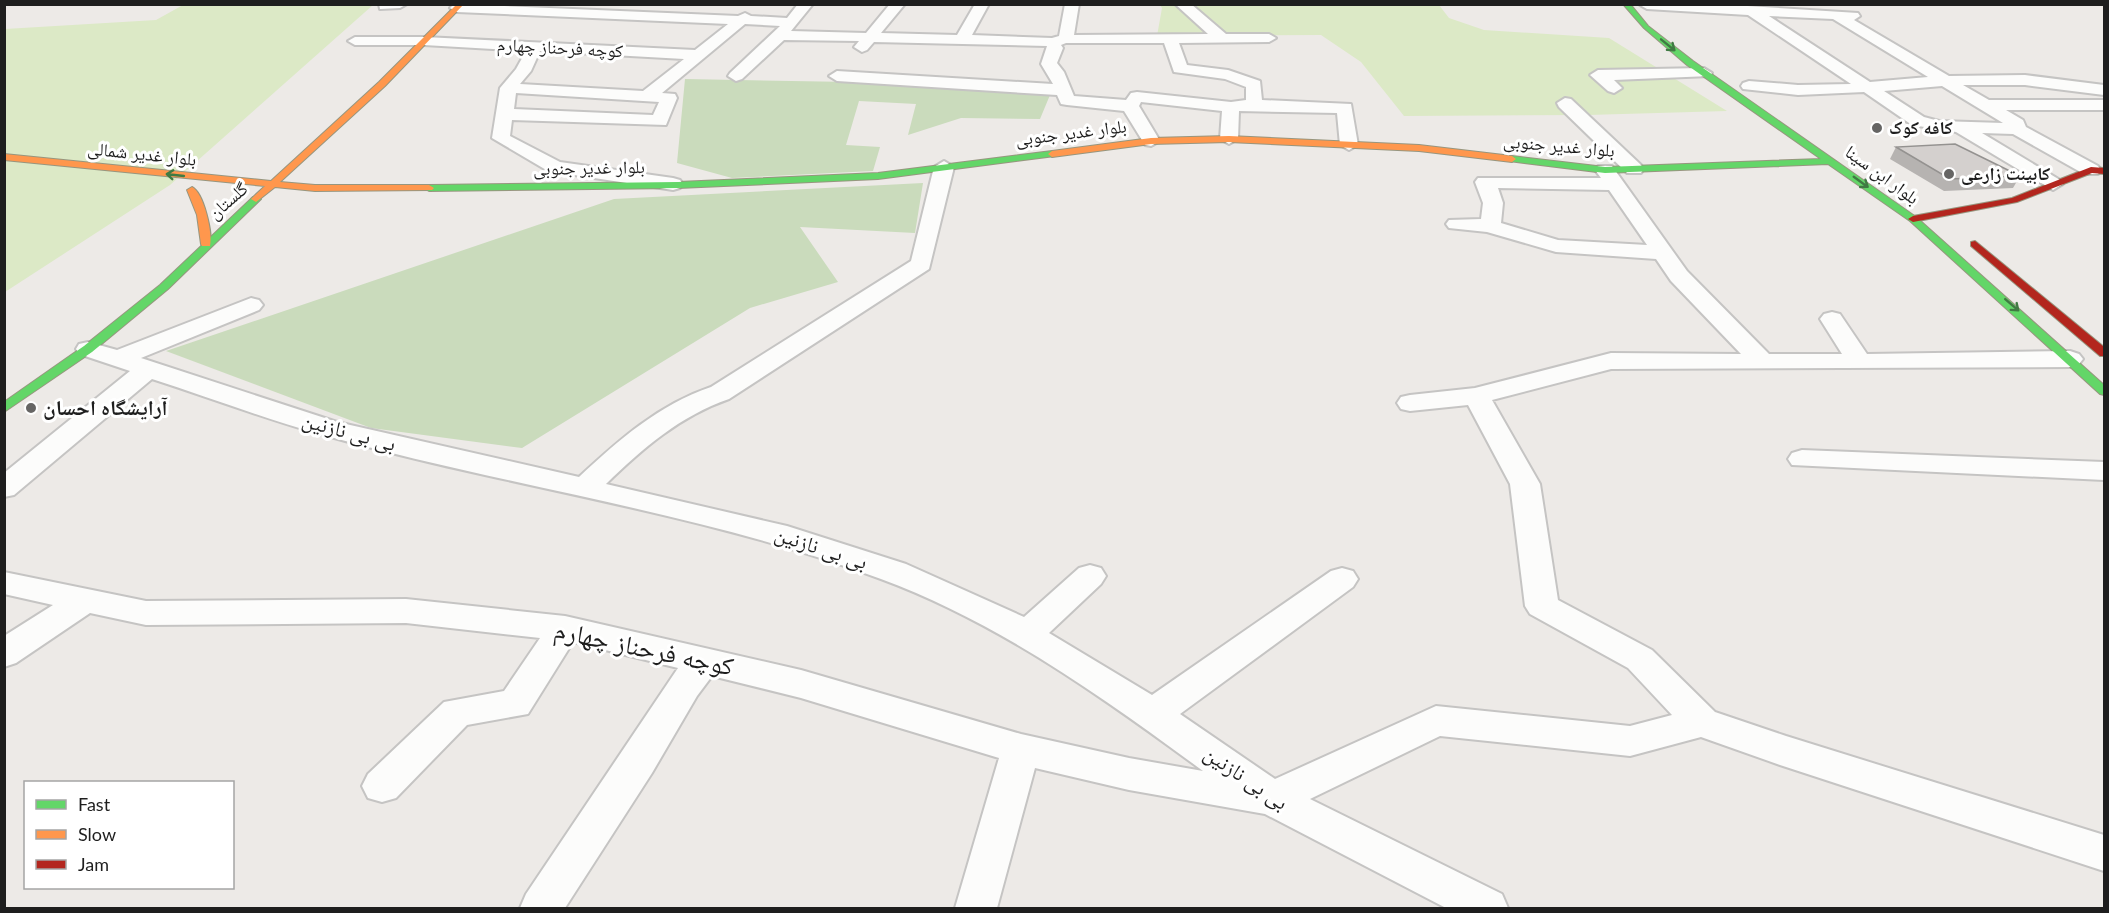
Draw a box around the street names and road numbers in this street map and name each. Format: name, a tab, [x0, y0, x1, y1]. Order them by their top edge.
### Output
street label: کوچه فرحناز چهارم	[496, 33, 624, 63]
street label: بلوار غدیر جنوبی	[1014, 114, 1128, 151]
street label: بلوار غدیر جنوبی	[1502, 129, 1616, 162]
street label: بلوار غدیر شمالی	[86, 136, 198, 171]
street label: بلوار ابن سینا	[1841, 140, 1924, 209]
street label: بلوار غدیر جنوبی	[533, 155, 645, 180]
street label: گلستان	[203, 177, 253, 224]
street label: بی بی نازنین	[299, 406, 399, 457]
street label: بی بی نازنین	[771, 520, 871, 575]
street label: کوچه فرحناز چهارم	[551, 612, 737, 685]
street label: بی بی نازنین	[1199, 740, 1294, 816]

